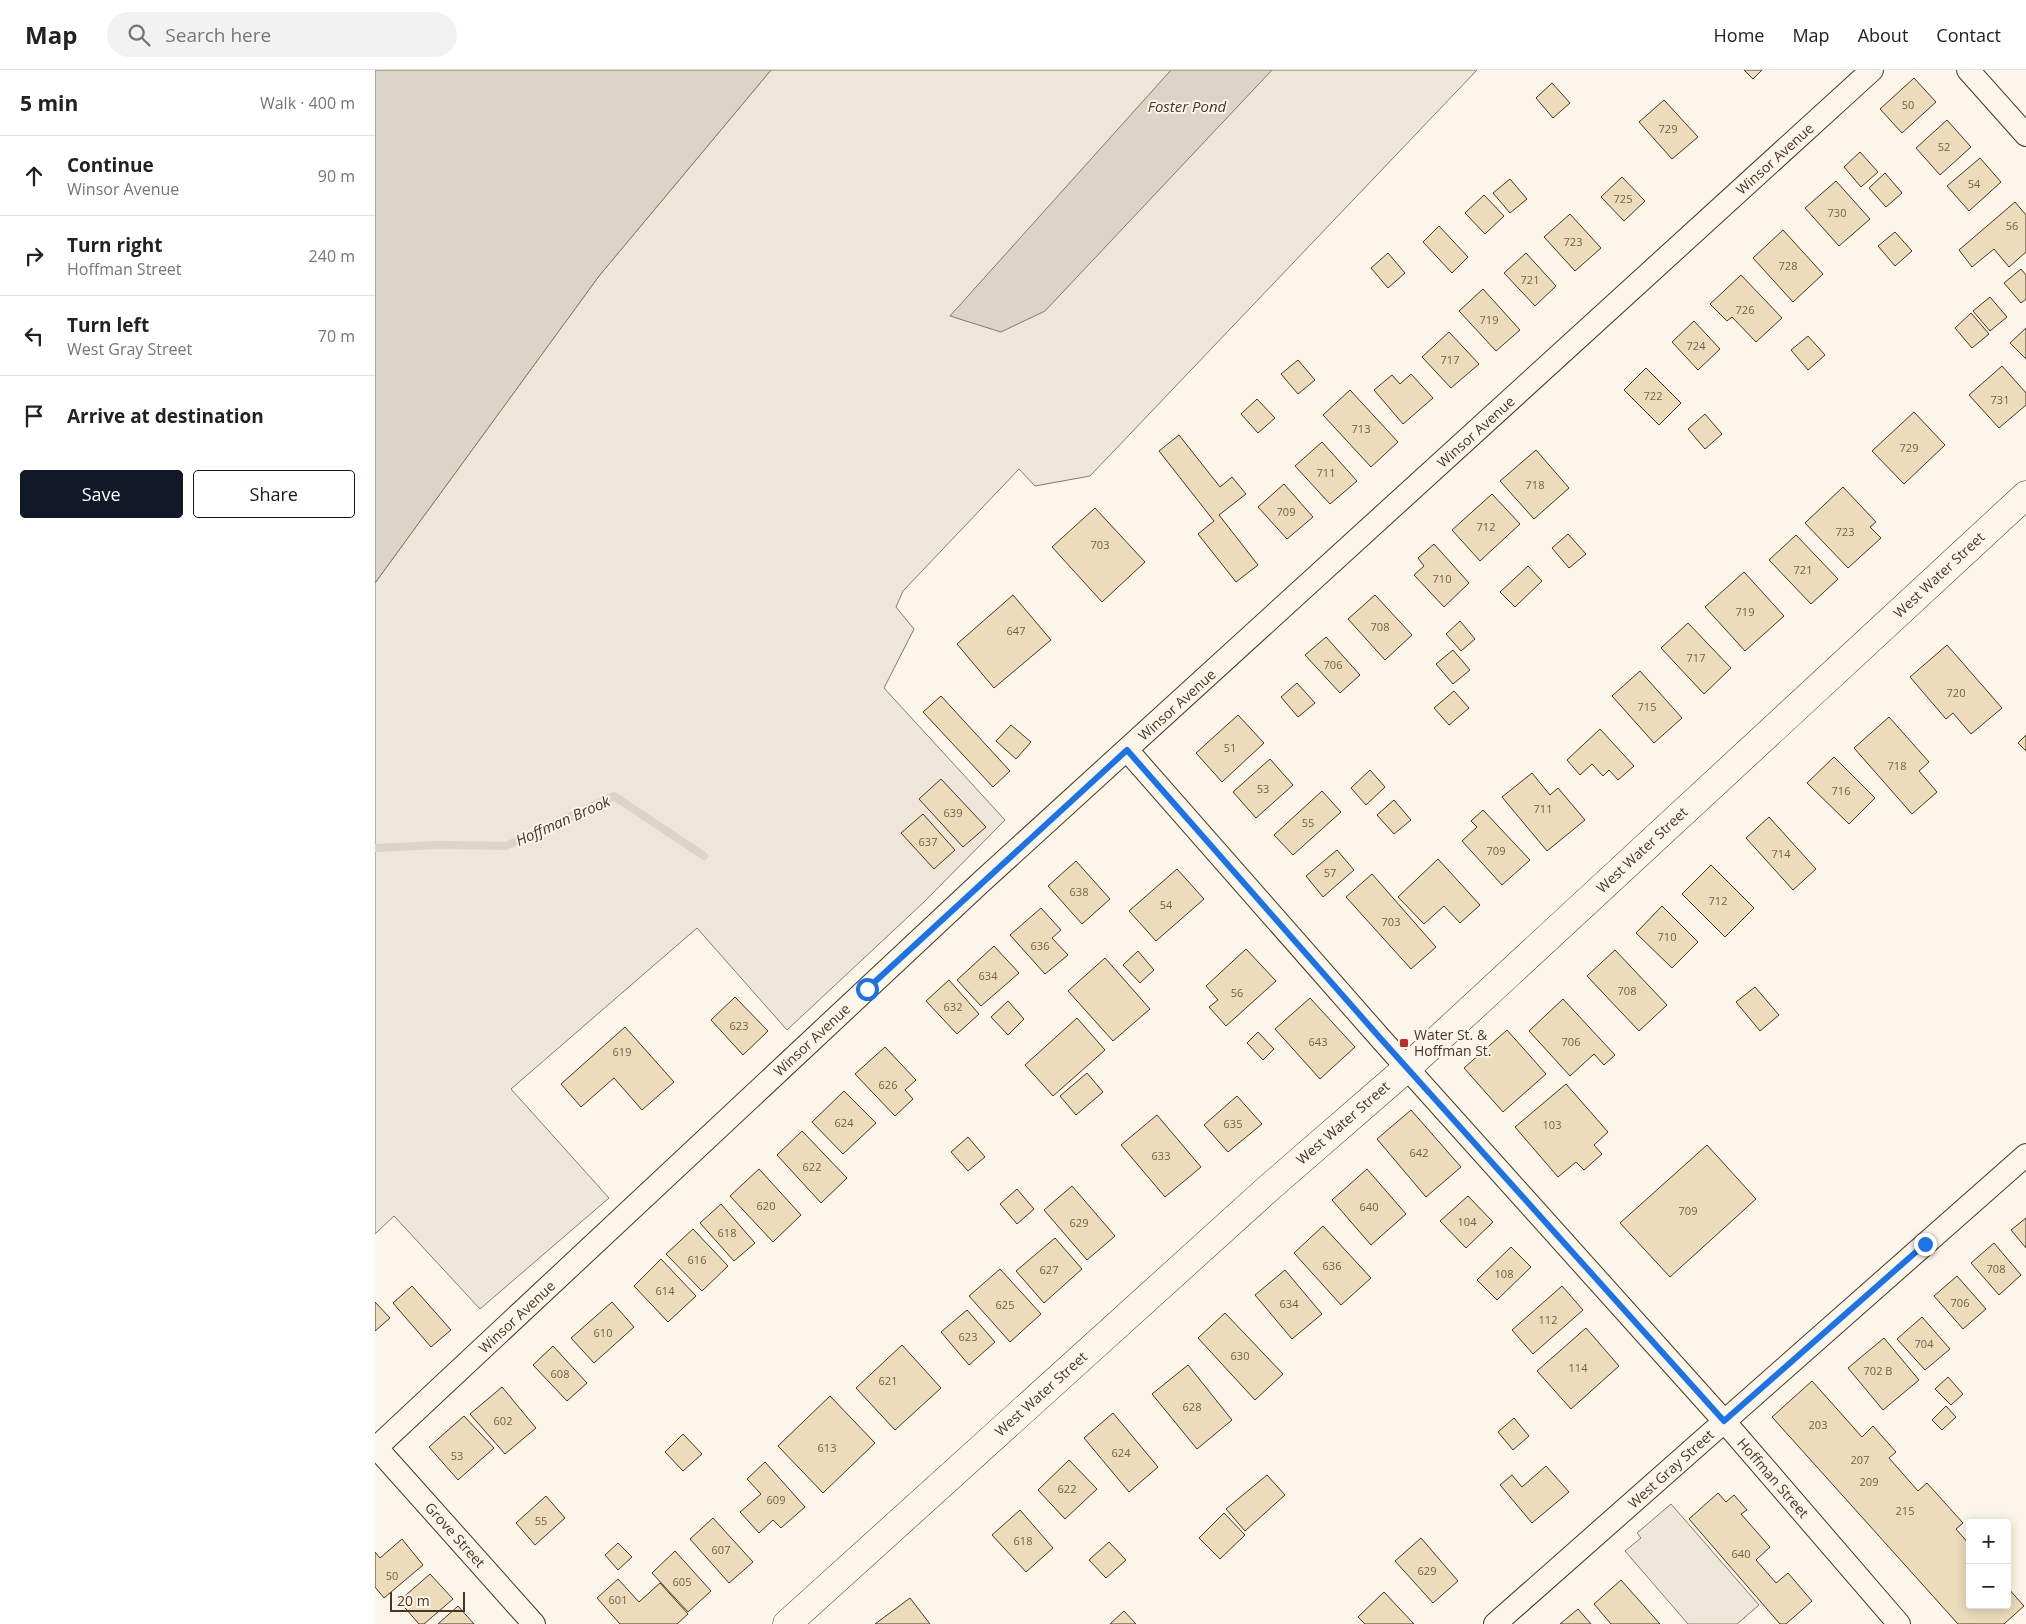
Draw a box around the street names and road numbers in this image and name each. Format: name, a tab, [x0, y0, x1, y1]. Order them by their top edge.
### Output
street label: Winsor Avenue	[1732, 119, 1818, 199]
street label: Winsor Avenue	[1433, 392, 1519, 472]
street label: West Water Street	[1889, 527, 1988, 622]
street label: Winsor Avenue	[1134, 665, 1220, 745]
street label: West Water Street	[1592, 802, 1691, 897]
street label: Winsor Avenue	[769, 999, 854, 1080]
street label: West Water Street	[1292, 1077, 1393, 1169]
street label: Winsor Avenue	[474, 1276, 559, 1357]
street label: West Water Street	[990, 1347, 1091, 1440]
street label: West Gray Street	[1624, 1425, 1718, 1512]
street label: Hoffman Street	[1733, 1434, 1813, 1522]
street label: Grove Street	[421, 1498, 490, 1571]

